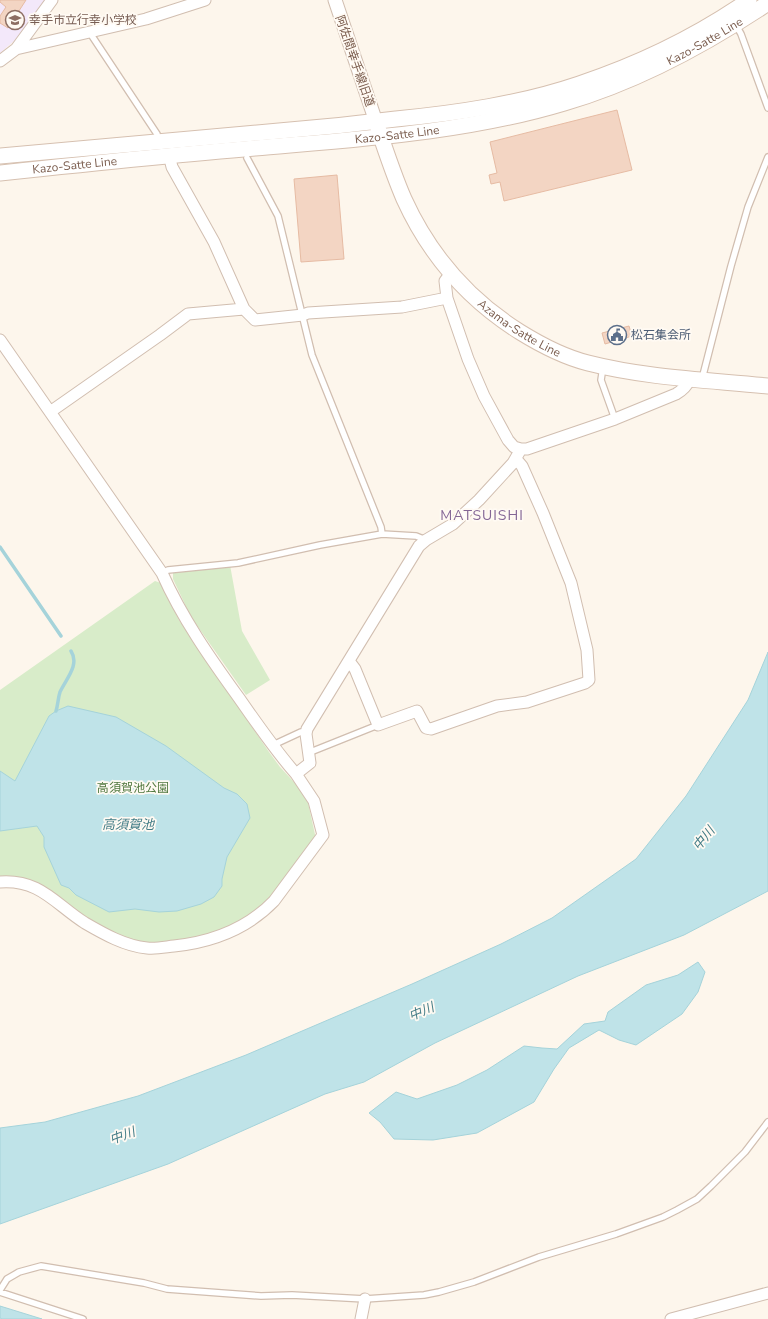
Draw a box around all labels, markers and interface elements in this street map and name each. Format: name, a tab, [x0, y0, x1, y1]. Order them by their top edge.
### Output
school or university icon: 幸手市立行幸小学校	[4, 9, 26, 31]
place label: 幸手市立行幸小学校	[29, 12, 137, 28]
street label: 阿佐間幸手線旧道	[332, 13, 378, 109]
street label: Kazo-Satte Line	[664, 13, 746, 69]
street label: Kazo-Satte Line	[354, 122, 440, 147]
street label: Kazo-Satte Line	[31, 153, 118, 178]
street label: Azama-Satte Line	[474, 296, 563, 361]
public building icon: 松石集会所	[606, 324, 628, 346]
place label: 松石集会所	[631, 327, 691, 343]
district label: MATSUISHI	[440, 506, 524, 525]
park label: 高須賀池公園	[97, 780, 169, 796]
water label: 高須賀池	[102, 816, 156, 834]
water label: 中川	[689, 821, 720, 854]
water label: 中川	[406, 998, 439, 1025]
water label: 中川	[107, 1122, 140, 1149]

